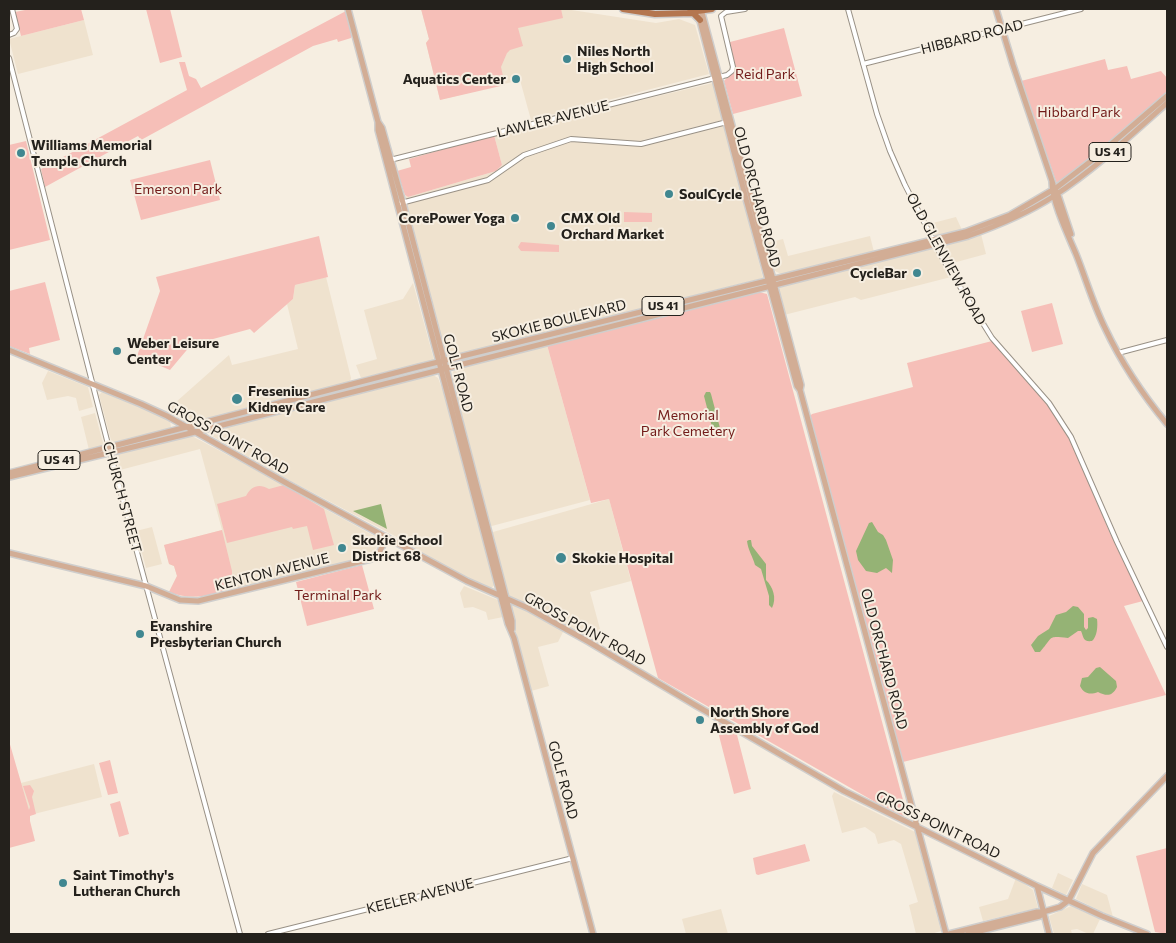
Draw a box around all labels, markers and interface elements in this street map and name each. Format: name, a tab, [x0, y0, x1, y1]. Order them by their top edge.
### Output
street label: HIBBARD ROAD	[919, 16, 1025, 58]
place label: Niles North High School	[577, 43, 654, 75]
marker: Niles North High School	[561, 53, 573, 65]
park label: Reid Park	[735, 66, 795, 82]
place label: Aquatics Center	[403, 71, 506, 87]
marker: Aquatics Center	[510, 73, 522, 85]
street label: LAWLER AVENUE	[495, 97, 611, 141]
park label: Hibbard Park	[1037, 104, 1121, 120]
street label: OLD ORCHARD ROAD	[730, 125, 784, 269]
place label: Williams Memorial Temple Church	[31, 137, 152, 170]
road number: US 41	[1089, 142, 1131, 162]
marker: Williams Memorial Temple Church	[15, 147, 27, 159]
park label: Emerson Park	[134, 181, 222, 197]
place label: SoulCycle	[679, 186, 742, 202]
marker: SoulCycle	[663, 188, 675, 200]
street label: OLD GLENVIEW ROAD	[903, 190, 989, 328]
place label: CorePower Yoga	[398, 210, 505, 226]
place label: CMX Old Orchard Market	[561, 210, 664, 242]
marker: CorePower Yoga	[509, 212, 521, 224]
marker: CMX Old Orchard Market	[545, 220, 557, 232]
place label: CycleBar	[850, 265, 907, 281]
marker: CycleBar	[911, 267, 923, 279]
street label: SKOKIE BOULEVARD	[490, 296, 628, 346]
road number: US 41	[642, 296, 684, 316]
street label: GOLF ROAD	[439, 332, 477, 414]
place label: Weber Leisure Center	[127, 335, 219, 368]
marker: Weber Leisure Center	[111, 345, 123, 357]
place label: Fresenius Kidney Care	[248, 383, 325, 416]
marker: Fresenius Kidney Care	[230, 392, 244, 406]
street label: GROSS POINT ROAD	[164, 398, 292, 478]
park label: Memorial Park Cemetery	[641, 407, 735, 440]
street label: CHURCH STREET	[99, 440, 145, 554]
road number: US 41	[38, 450, 80, 470]
place label: Skokie School District 68	[352, 532, 442, 564]
marker: Skokie School District 68	[336, 542, 348, 554]
street label: KENTON AVENUE	[213, 550, 331, 594]
place label: Skokie Hospital	[572, 550, 673, 566]
marker: Skokie Hospital	[554, 551, 568, 565]
park label: Terminal Park	[294, 587, 382, 603]
street label: OLD ORCHARD ROAD	[857, 587, 911, 731]
street label: GROSS POINT ROAD	[521, 589, 649, 669]
place label: Evanshire Presbyterian Church	[150, 618, 281, 650]
marker: Evanshire Presbyterian Church	[134, 628, 146, 640]
place label: North Shore Assembly of God	[710, 704, 819, 736]
marker: North Shore Assembly of God	[694, 714, 706, 726]
street label: GOLF ROAD	[544, 739, 582, 821]
street label: GROSS POINT ROAD	[873, 788, 1003, 862]
place label: Saint Timothy's Lutheran Church	[73, 867, 180, 900]
street label: KEELER AVENUE	[365, 875, 475, 917]
marker: Saint Timothy's Lutheran Church	[57, 877, 69, 889]

